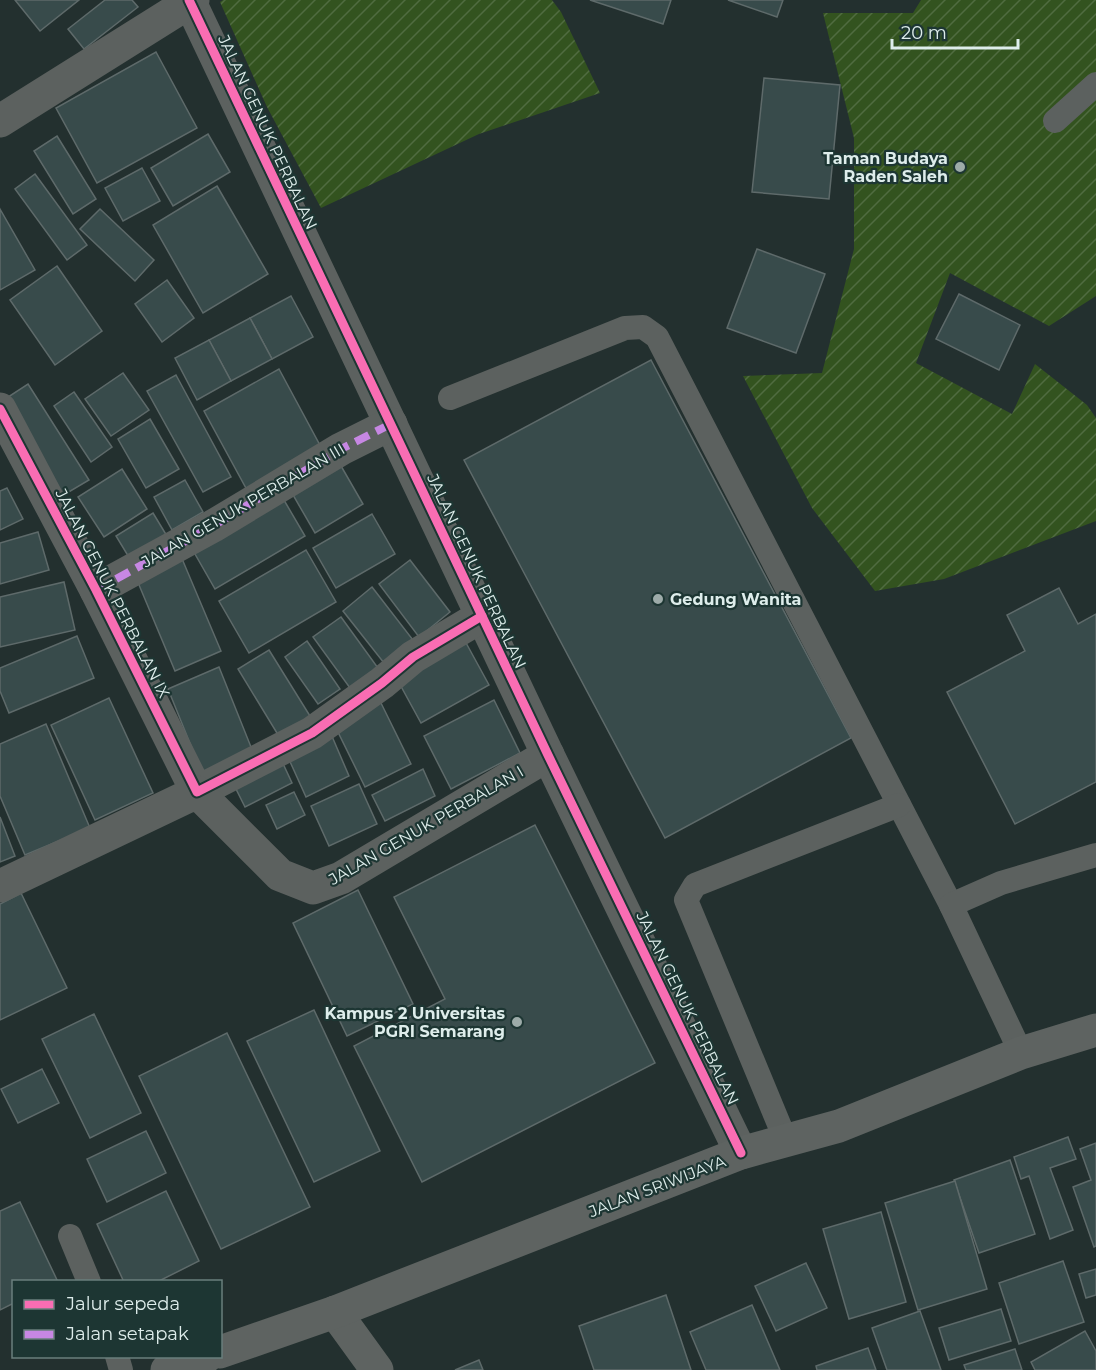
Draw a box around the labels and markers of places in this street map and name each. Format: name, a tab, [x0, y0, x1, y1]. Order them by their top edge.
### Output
place label: Taman Budaya Raden Saleh	[823, 149, 948, 186]
marker: Taman Budaya Raden Saleh	[953, 160, 967, 174]
place label: Gedung Wanita	[670, 590, 801, 609]
marker: Gedung Wanita	[651, 592, 665, 606]
place label: Kampus 2 Universitas PGRI Semarang	[325, 1004, 506, 1041]
marker: Kampus 2 Universitas PGRI Semarang	[510, 1015, 524, 1029]

